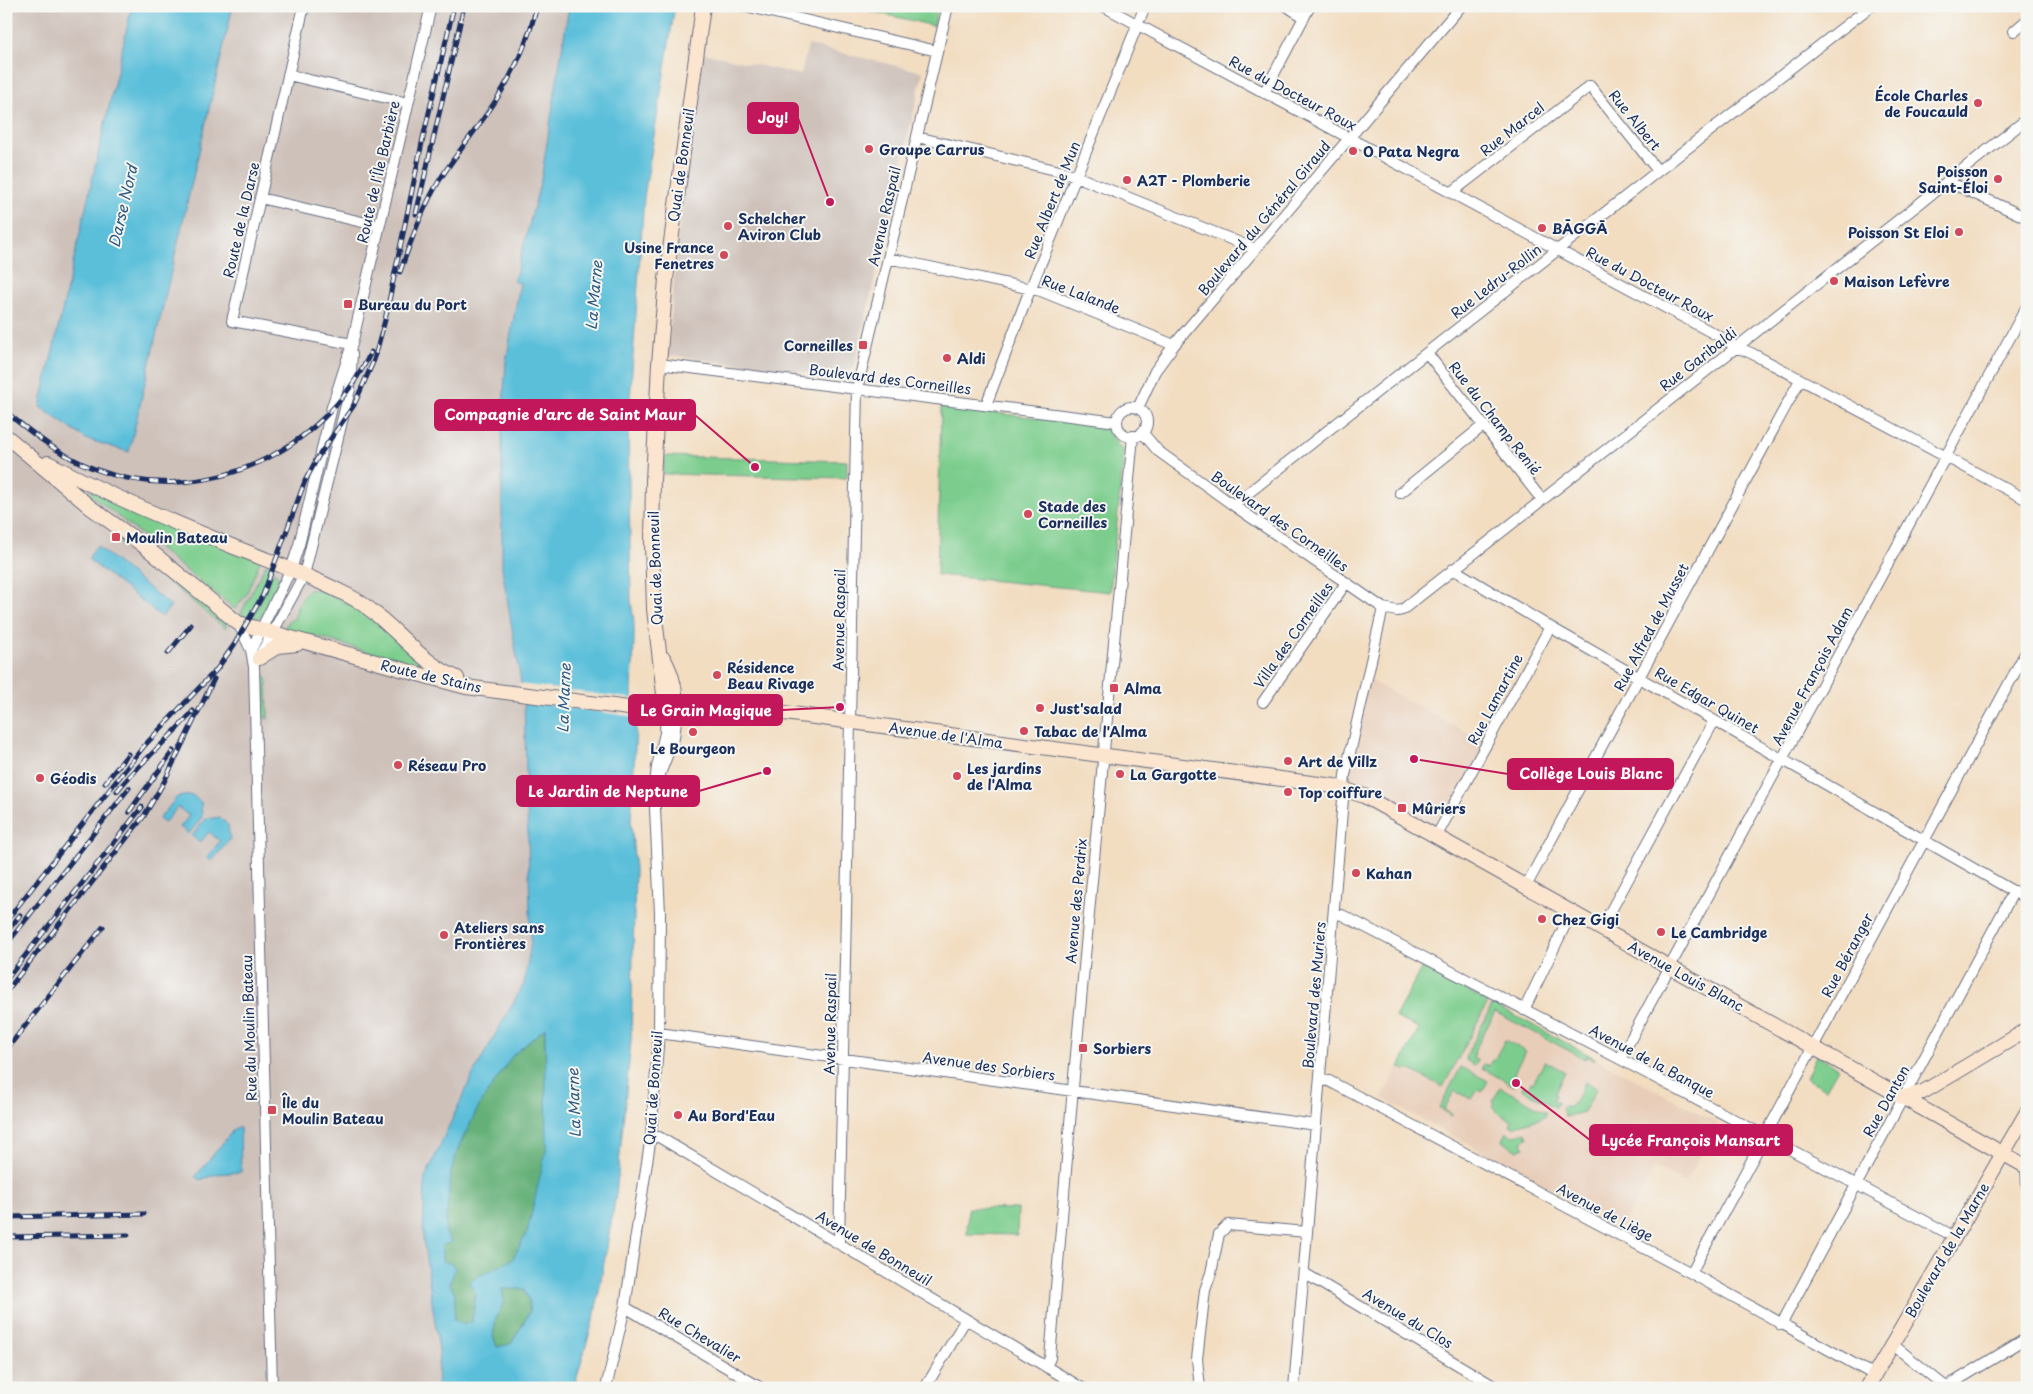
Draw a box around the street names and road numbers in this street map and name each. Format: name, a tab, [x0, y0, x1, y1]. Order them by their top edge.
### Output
street label: Rue du Docteur Roux	[1225, 50, 1361, 136]
street label: Rue Albert	[1604, 85, 1666, 155]
street label: Rue Marcel	[1475, 97, 1549, 161]
street label: Route de l'Île Barbière	[351, 98, 405, 245]
street label: Quai de Bonneuil	[663, 107, 699, 223]
street label: Boulevard du Général Giraud	[1193, 136, 1335, 300]
street label: Rue Albert de Mun	[1019, 138, 1085, 262]
street label: Route de la Darse	[217, 160, 265, 280]
street label: Avenue Raspail	[862, 164, 906, 268]
street label: Rue Ledru-Rollin	[1446, 239, 1546, 323]
street label: Rue du Docteur Roux	[1582, 241, 1718, 327]
street label: Rue Lalande	[1039, 269, 1124, 319]
street label: Rue Garibaldi	[1655, 322, 1741, 396]
street label: Rue du Champ Renié	[1444, 357, 1546, 479]
street label: Boulevard des Corneilles	[808, 359, 972, 399]
street label: Boulevard des Corneilles	[1207, 466, 1353, 576]
street label: Quai de Bonneuil	[643, 510, 667, 626]
street label: Rue Alfred de Musset	[1608, 559, 1694, 695]
street label: Avenue Raspail	[828, 569, 850, 671]
street label: Villa des Corneilles	[1248, 577, 1338, 693]
street label: Avenue François Adam	[1766, 603, 1858, 749]
street label: Rue Lamartine	[1462, 650, 1528, 748]
street label: Route de Stains	[378, 654, 484, 698]
street label: Rue Edgar Quinet	[1651, 662, 1763, 739]
street label: Avenue de l'Alma	[888, 717, 1005, 753]
street label: Avenue des Perdrix	[1060, 837, 1092, 965]
street label: Rue Béranger	[1816, 909, 1878, 1001]
street label: Boulevard des Muriers	[1297, 921, 1331, 1069]
street label: Avenue Louis Blanc	[1624, 936, 1748, 1016]
street label: Rue du Moulin Bateau	[236, 954, 262, 1102]
street label: Avenue Raspail	[819, 973, 841, 1075]
street label: Avenue de la Banque	[1586, 1019, 1719, 1103]
street label: Quai de Bonneuil	[639, 1030, 667, 1146]
street label: Avenue des Sorbiers	[921, 1046, 1057, 1086]
street label: Rue Danton	[1858, 1061, 1914, 1141]
street label: Avenue de Liège	[1553, 1178, 1657, 1246]
street label: Boulevard de la Marne	[1900, 1178, 1994, 1321]
street label: Avenue de Bonneuil	[812, 1205, 936, 1291]
street label: Avenue du Clos	[1359, 1283, 1457, 1353]
street label: Rue Chevalier	[655, 1302, 746, 1368]

